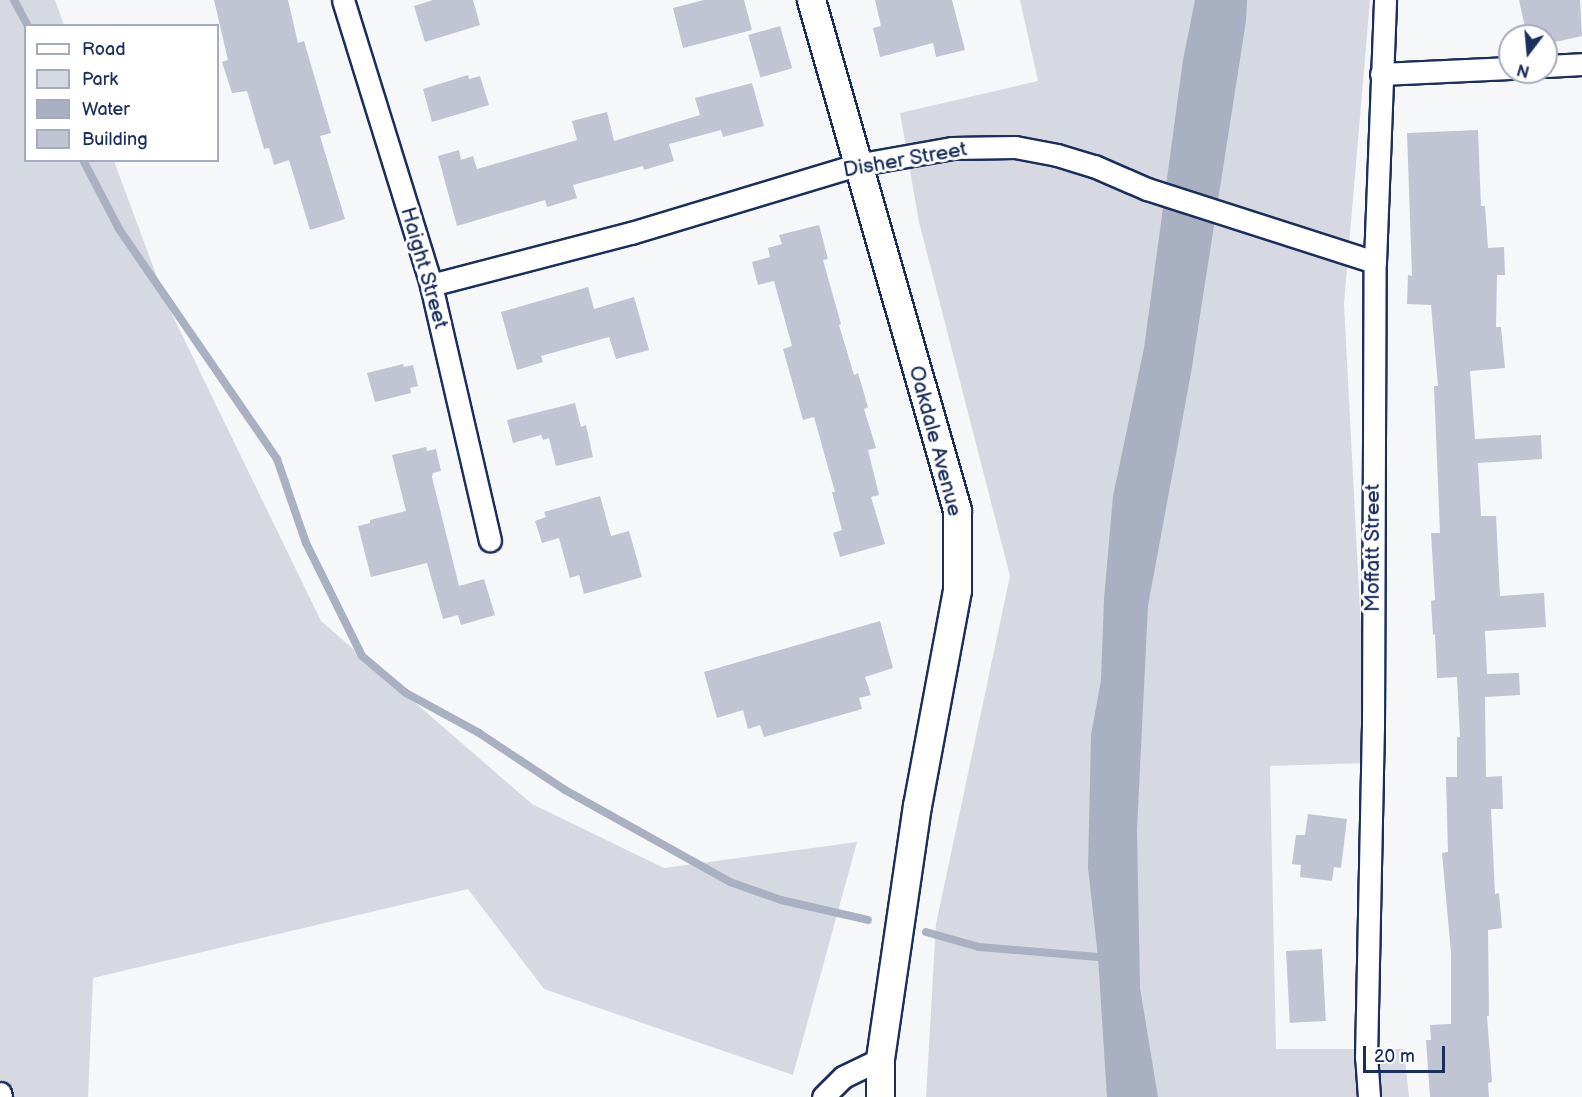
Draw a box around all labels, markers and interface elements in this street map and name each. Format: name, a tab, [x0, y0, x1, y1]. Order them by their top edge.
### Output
legend	[24, 24, 219, 162]
north arrow	[1498, 24, 1558, 84]
text: Road	[82, 39, 126, 60]
text: N	[1515, 59, 1532, 81]
text: Park	[82, 69, 118, 90]
text: Water	[82, 99, 130, 120]
text: Building	[82, 129, 148, 150]
street label: Disher Street	[841, 137, 969, 183]
street label: Haight Street	[395, 204, 453, 332]
street label: Oakdale Avenue	[903, 363, 967, 519]
street label: Moffatt Street	[1360, 484, 1386, 612]
scale bar	[1366, 1034, 1448, 1072]
text: 20 m	[1374, 1046, 1415, 1067]

